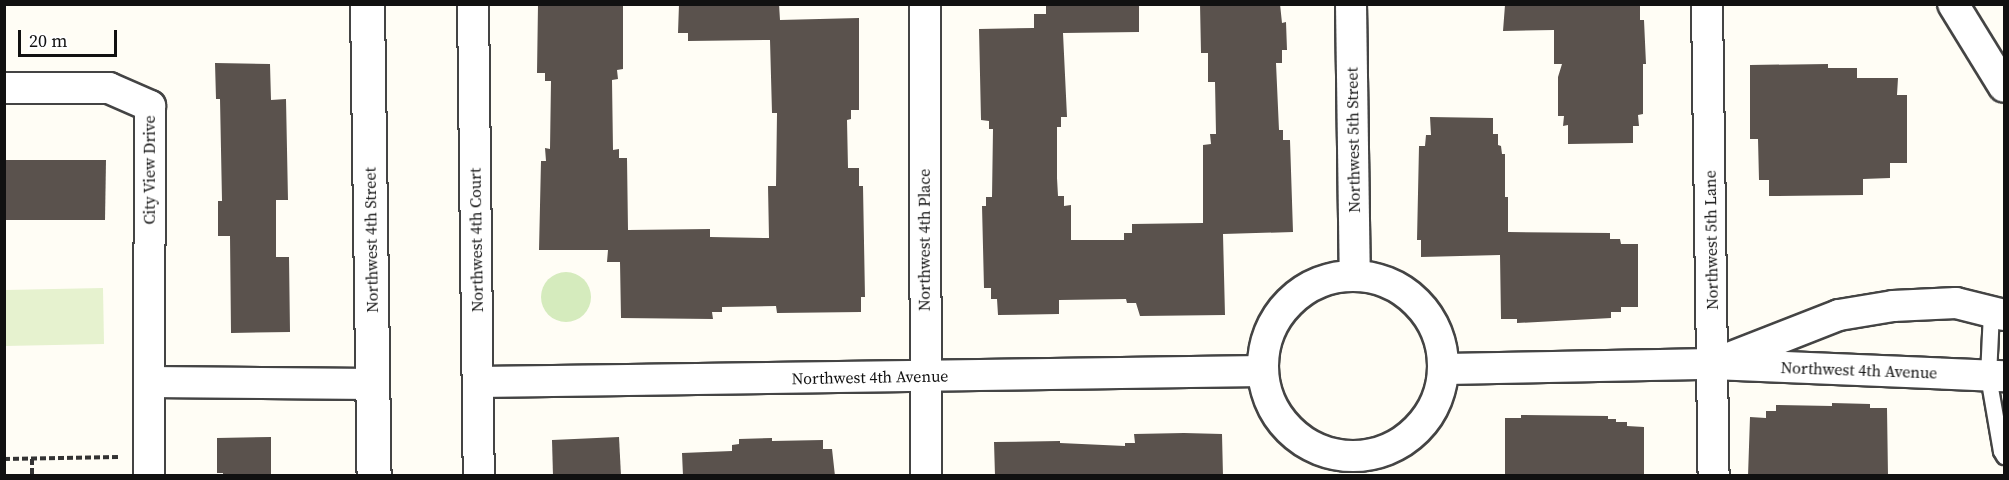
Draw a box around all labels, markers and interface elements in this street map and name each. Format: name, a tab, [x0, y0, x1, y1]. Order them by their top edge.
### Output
scale bar	[21, 18, 120, 56]
text: 20 m	[29, 28, 67, 53]
street label: Northwest 5th Street	[1342, 67, 1364, 213]
street label: City View Drive	[139, 115, 159, 225]
street label: Northwest 4th Street	[360, 167, 382, 313]
street label: Northwest 4th Court	[465, 168, 487, 312]
street label: Northwest 4th Place	[914, 169, 934, 311]
street label: Northwest 5th Lane	[1700, 170, 1722, 310]
street label: Northwest 4th Avenue	[1780, 358, 1938, 382]
street label: Northwest 4th Avenue	[791, 366, 949, 388]

